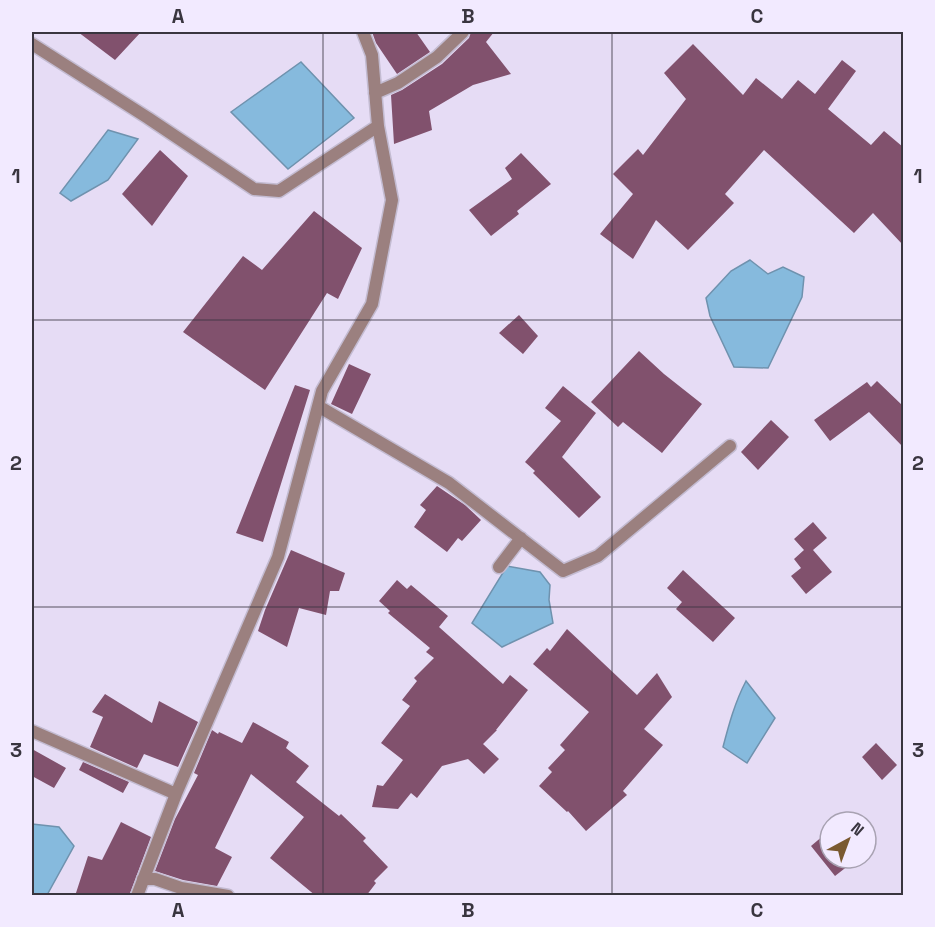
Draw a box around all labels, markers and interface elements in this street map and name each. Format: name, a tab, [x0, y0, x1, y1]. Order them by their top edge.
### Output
text: A	[172, 3, 185, 29]
text: B	[461, 3, 475, 29]
text: C	[751, 3, 764, 29]
text: 1	[11, 163, 21, 189]
text: 1	[913, 163, 923, 189]
text: 2	[10, 450, 22, 476]
text: 2	[912, 450, 924, 476]
text: 3	[10, 737, 22, 763]
text: 3	[912, 737, 924, 763]
north arrow	[818, 810, 878, 870]
text: N	[847, 818, 868, 841]
text: A	[172, 897, 185, 923]
text: B	[461, 897, 475, 923]
text: C	[751, 897, 764, 923]

